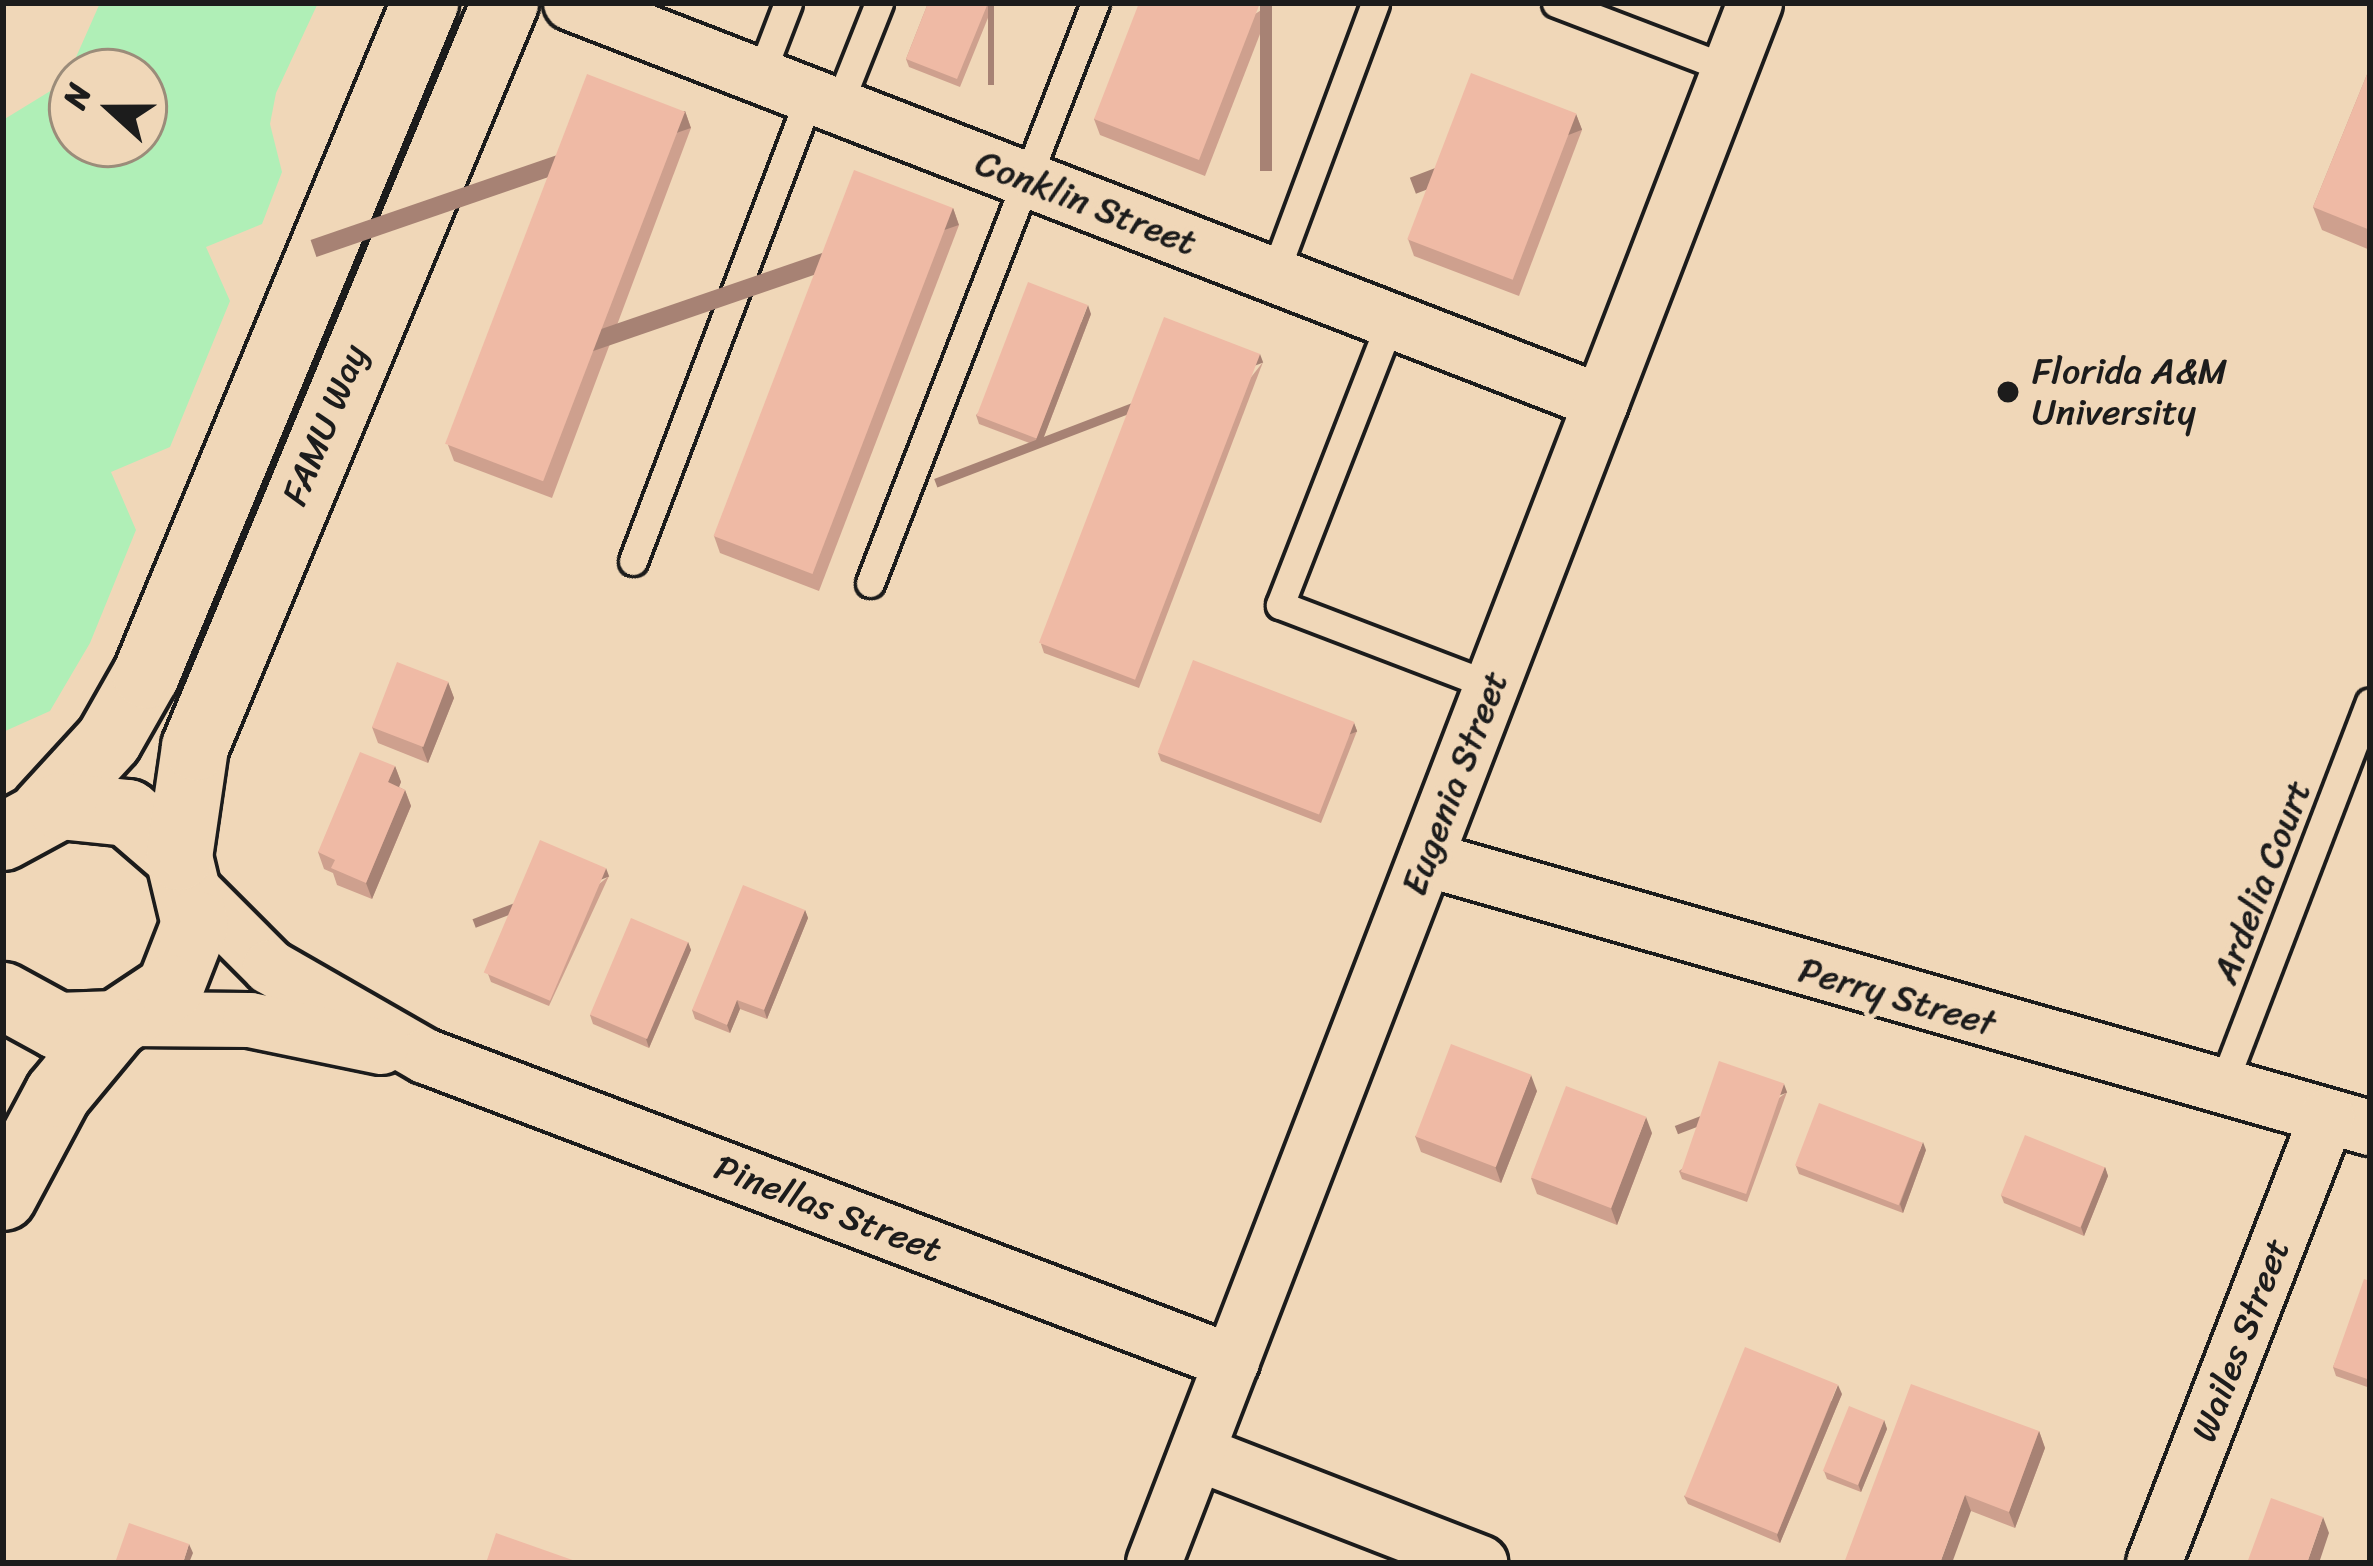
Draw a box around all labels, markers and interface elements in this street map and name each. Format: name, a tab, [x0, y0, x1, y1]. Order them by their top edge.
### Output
north arrow	[48, 48, 168, 168]
text: N	[46, 75, 108, 117]
street label: Conklin Street	[970, 141, 1202, 265]
street label: FAMU Way	[273, 339, 377, 511]
place label: Florida A&M University	[2032, 349, 2227, 434]
marker: Florida A&M University	[1995, 379, 2021, 405]
street label: Eugenia Street	[1392, 664, 1518, 902]
street label: Ardelia Court	[2203, 774, 2321, 990]
street label: Perry Street	[1794, 948, 2000, 1046]
street label: Pinellas Street	[709, 1146, 947, 1272]
street label: Wailes Street	[2183, 1232, 2299, 1448]

